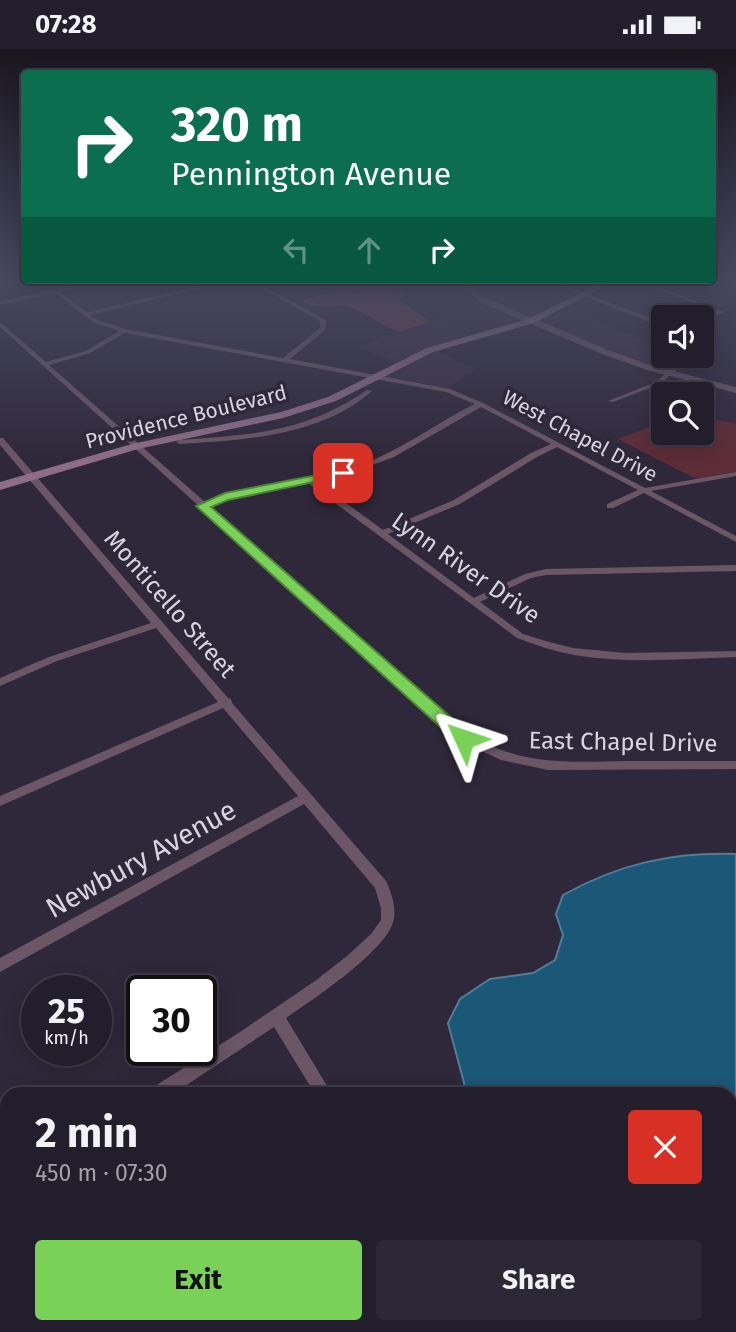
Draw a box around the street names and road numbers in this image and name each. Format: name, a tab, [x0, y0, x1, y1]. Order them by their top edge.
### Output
street label: Providence Boulevard	[83, 379, 289, 455]
street label: West Chapel Drive	[498, 384, 662, 488]
street label: Lynn River Drive	[386, 506, 546, 630]
street label: Monticello Street	[99, 525, 242, 684]
street label: East Chapel Drive	[528, 726, 718, 758]
street label: Newbury Avenue	[40, 793, 242, 925]

